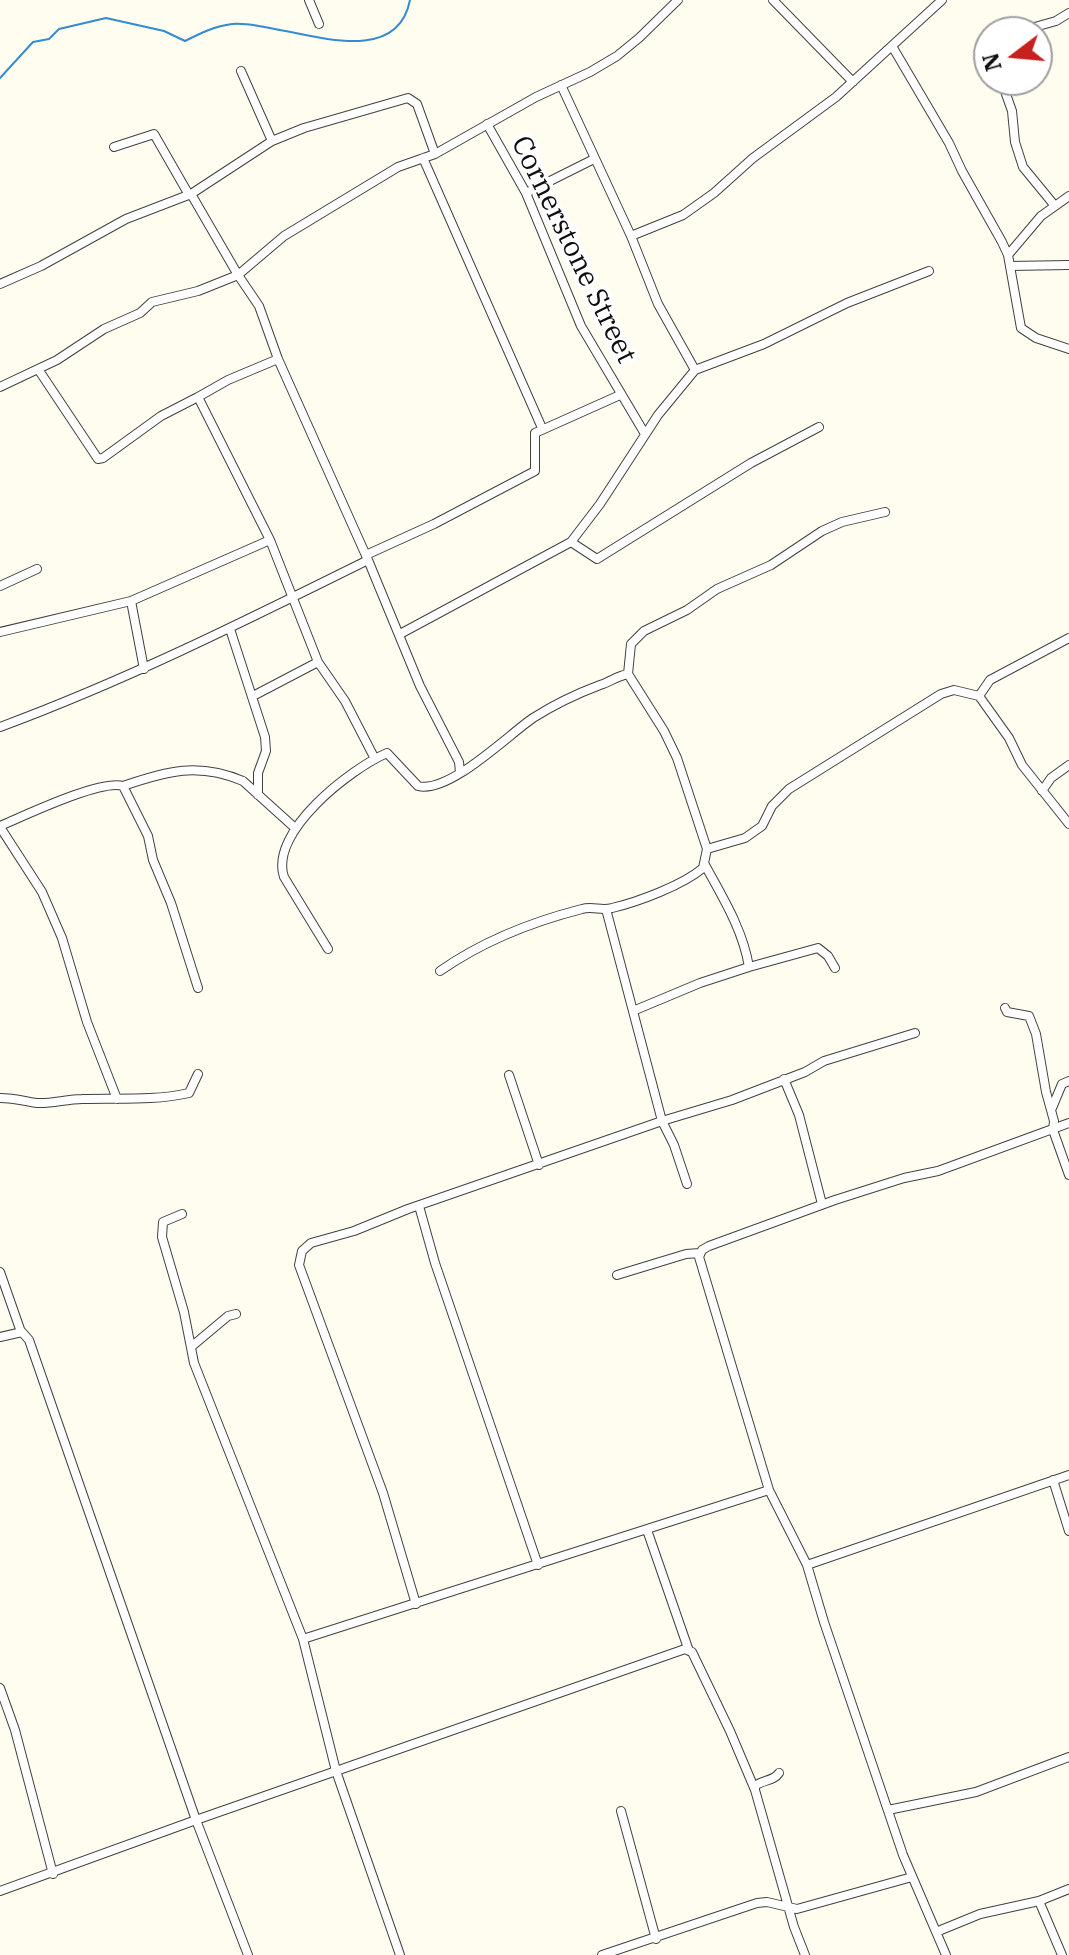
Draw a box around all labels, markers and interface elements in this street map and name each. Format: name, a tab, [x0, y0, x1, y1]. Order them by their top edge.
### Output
north arrow	[973, 16, 1053, 96]
text: N	[975, 50, 1008, 75]
street label: Cornerstone Street	[503, 131, 643, 369]

